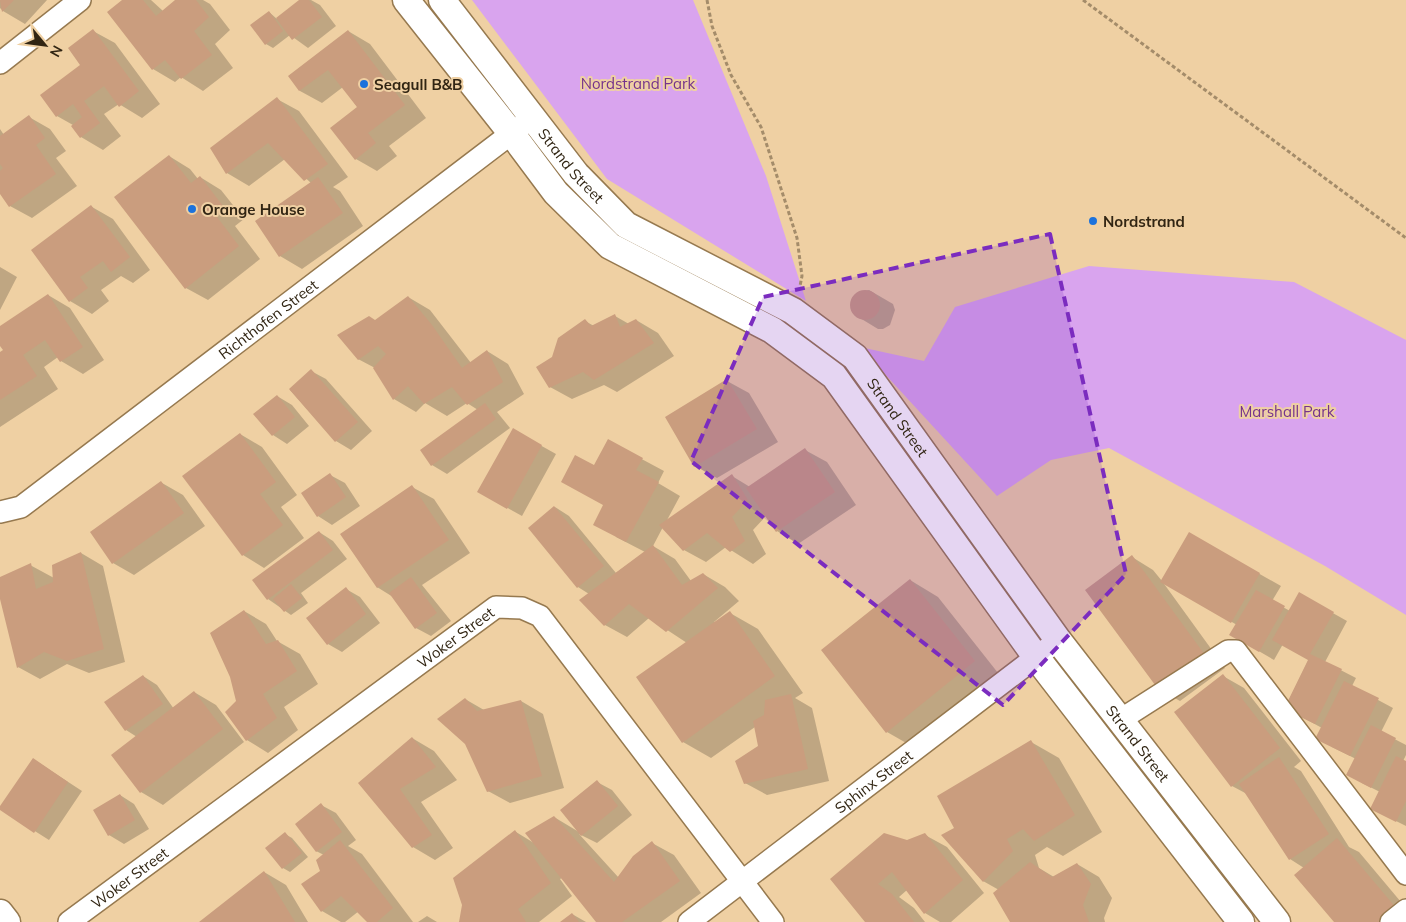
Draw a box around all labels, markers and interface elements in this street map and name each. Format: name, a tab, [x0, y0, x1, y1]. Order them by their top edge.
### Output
north arrow	[20, 20, 70, 70]
text: N	[46, 42, 67, 60]
park label: Nordstrand Park	[581, 74, 695, 93]
place label: Seagull B&B	[374, 75, 462, 94]
marker: Seagull B&B	[358, 78, 370, 90]
street label: Strand Street	[534, 124, 608, 207]
place label: Orange House	[202, 200, 305, 219]
marker: Orange House	[186, 203, 198, 215]
place label: Nordstrand	[1103, 212, 1185, 231]
marker: Nordstrand	[1087, 215, 1099, 227]
street label: Richthofen Street	[214, 275, 321, 363]
street label: Strand Street	[863, 374, 933, 460]
park label: Marshall Park	[1239, 402, 1335, 421]
street label: Woker Street	[413, 602, 498, 672]
street label: Strand Street	[1102, 701, 1174, 785]
street label: Sphinx Street	[831, 745, 916, 817]
street label: Woker Street	[87, 843, 172, 912]

